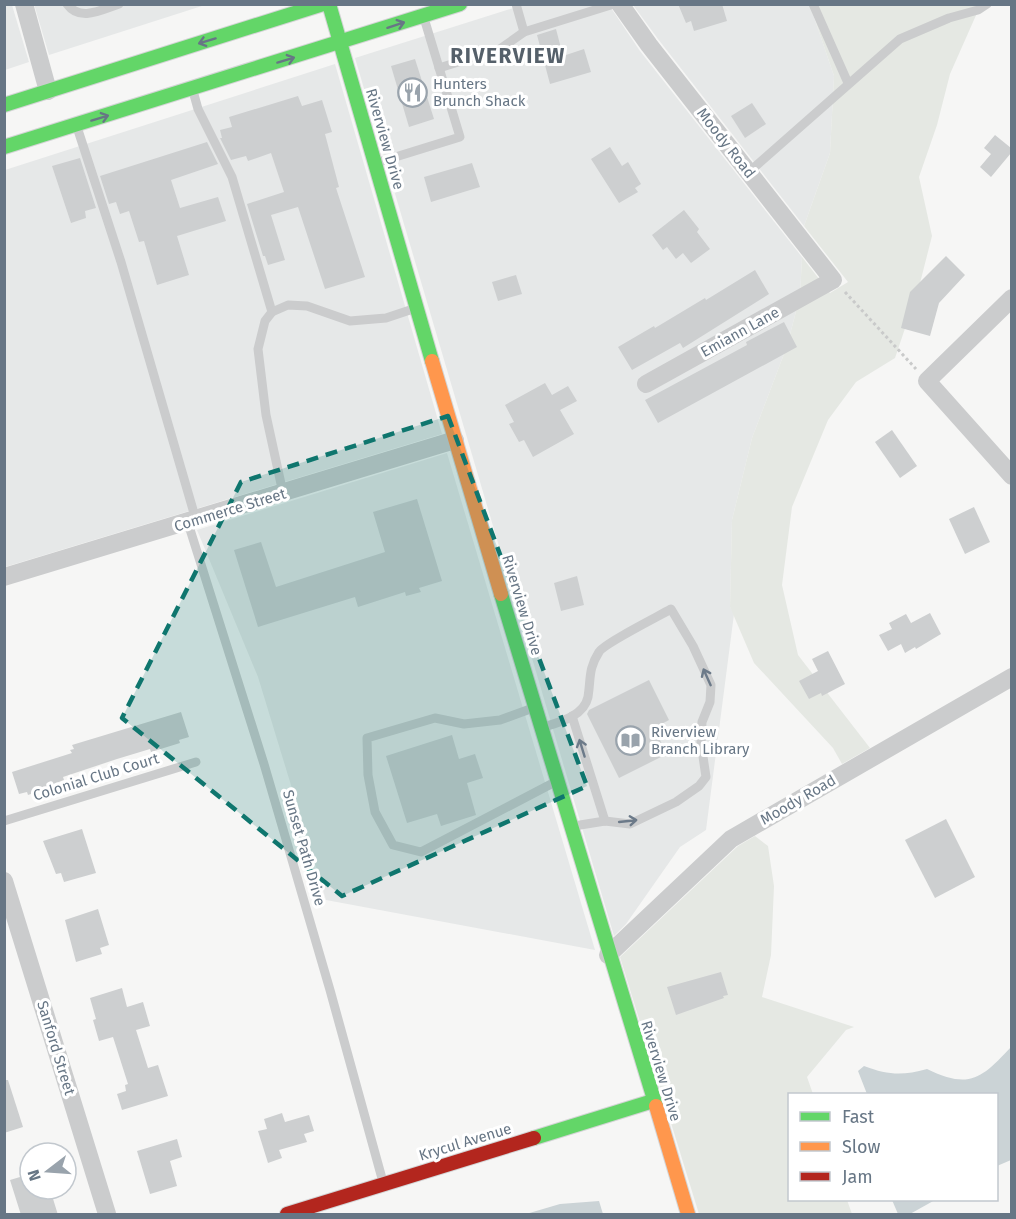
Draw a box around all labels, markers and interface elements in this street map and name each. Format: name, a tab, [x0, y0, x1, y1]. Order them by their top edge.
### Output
one-way arrow	[386, 19, 405, 30]
one-way arrow	[198, 36, 217, 47]
district label: RIVERVIEW	[450, 43, 566, 69]
one-way arrow	[276, 53, 295, 64]
place label: Hunters Brunch Shack	[433, 75, 526, 110]
restaurant icon: Hunters Brunch Shack	[396, 77, 428, 109]
street label: Riverview Drive	[362, 86, 408, 192]
street label: Moody Road	[693, 104, 759, 182]
one-way arrow	[90, 111, 109, 122]
street label: Emiann Lane	[698, 303, 782, 361]
street label: Commerce Street	[172, 484, 289, 536]
street label: Riverview Drive	[498, 553, 546, 657]
one-way arrow	[701, 668, 712, 686]
place label: Riverview Branch Library	[651, 723, 750, 758]
library icon: Riverview Branch Library	[614, 725, 646, 757]
one-way arrow	[576, 739, 587, 758]
street label: Colonial Club Court	[31, 749, 162, 805]
street label: Moody Road	[757, 771, 839, 829]
street label: Sunset Path Drive	[279, 788, 329, 908]
one-way arrow	[618, 815, 637, 826]
street label: Sanford Street	[33, 999, 79, 1098]
street label: Riverview Drive	[637, 1019, 685, 1123]
legend	[788, 1093, 998, 1201]
text: Fast	[842, 1106, 875, 1128]
street label: Krycul Avenue	[417, 1119, 513, 1165]
text: Slow	[842, 1136, 881, 1158]
north arrow	[18, 1141, 78, 1201]
text: Jam	[842, 1166, 873, 1188]
text: N	[23, 1167, 45, 1183]

